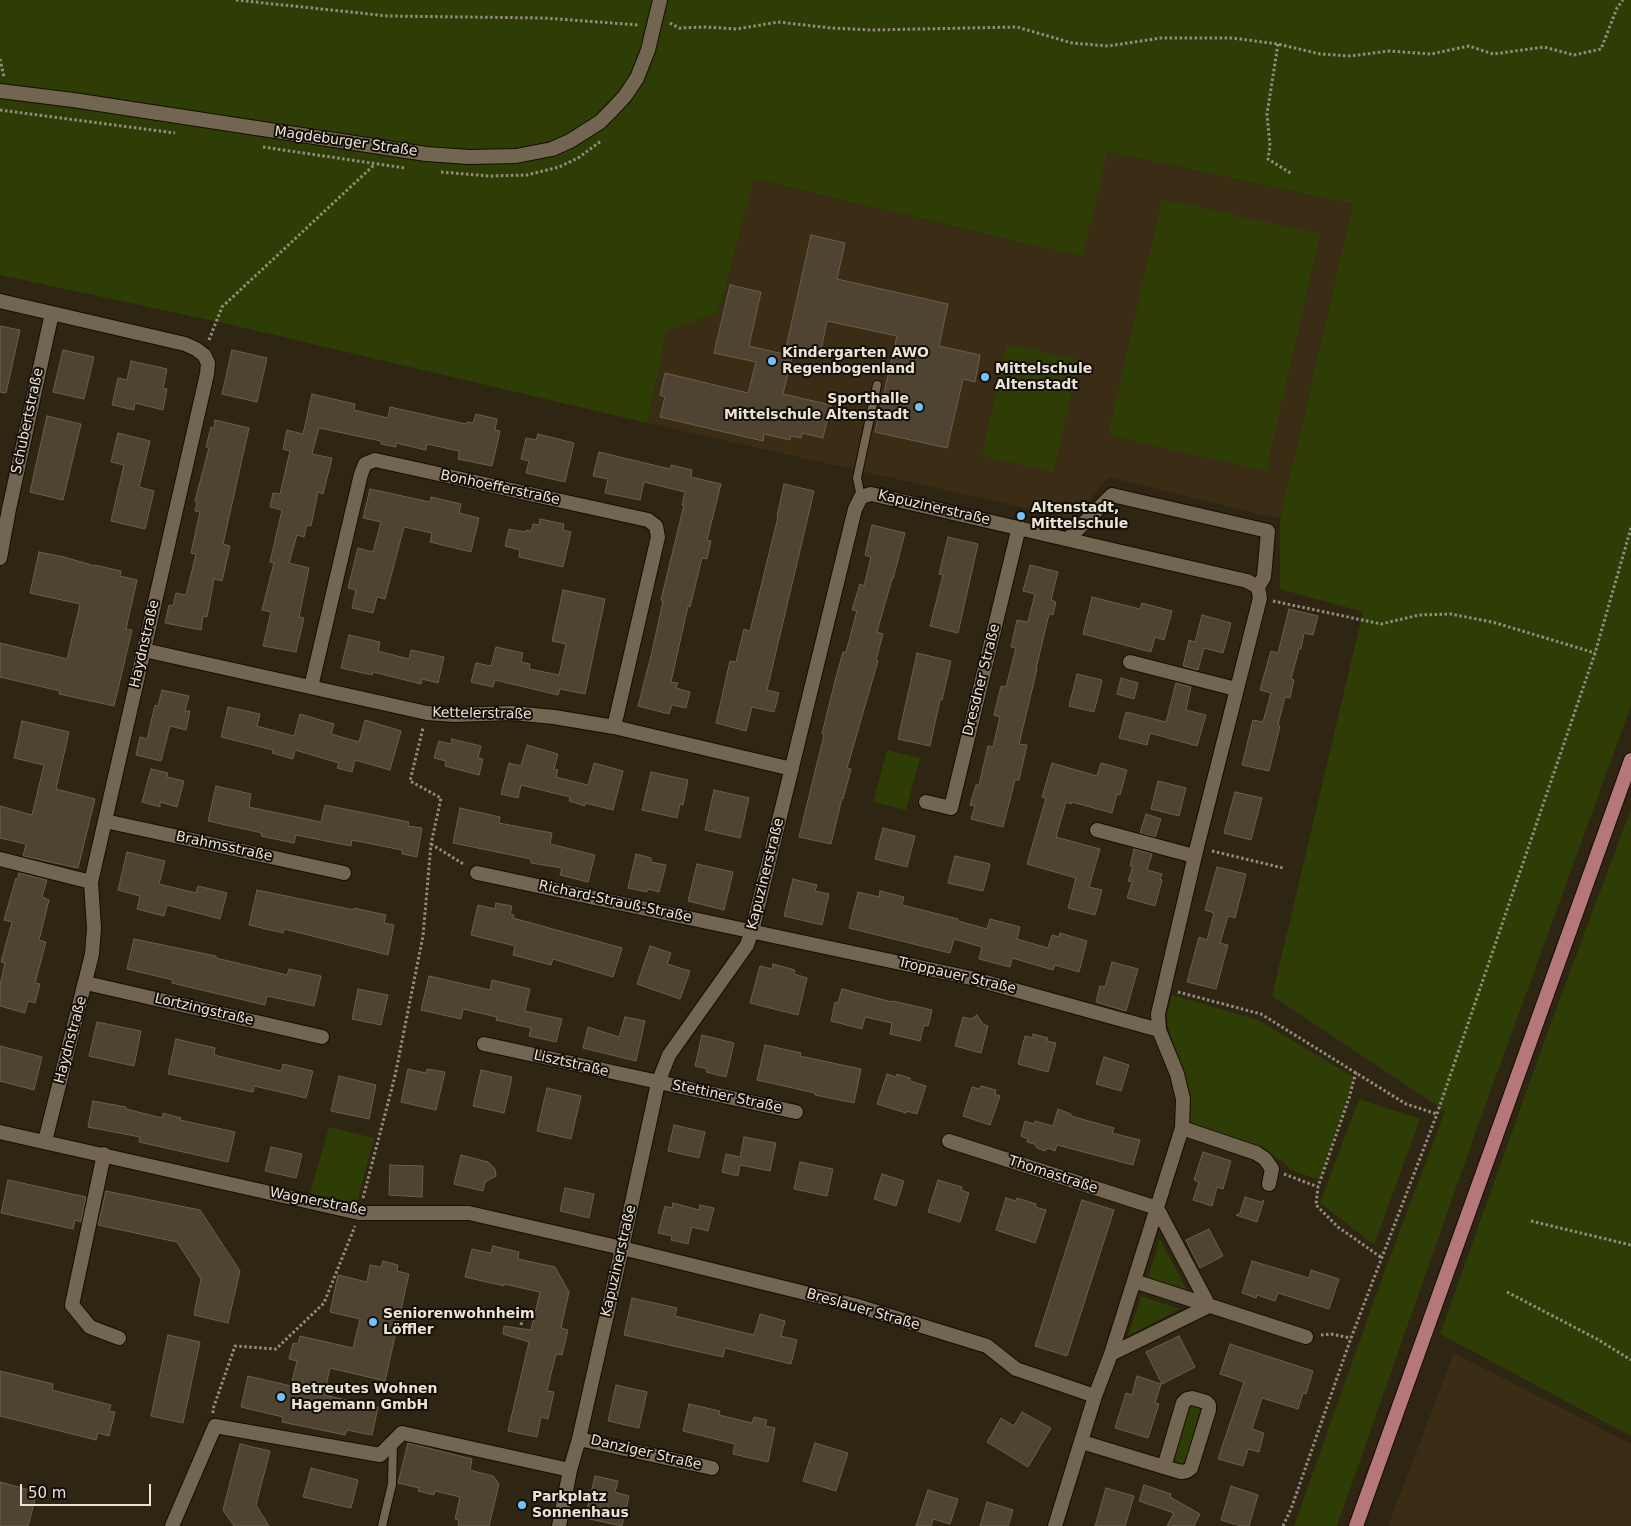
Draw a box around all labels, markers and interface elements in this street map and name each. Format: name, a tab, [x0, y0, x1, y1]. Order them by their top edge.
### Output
street label: Magdeburger Straße	[273, 124, 419, 160]
place label: Kindergarten AWO Regenbogenland	[782, 345, 929, 378]
marker: Kindergarten AWO Regenbogenland	[766, 355, 778, 367]
place label: Mittelschule Altenstadt	[995, 361, 1092, 394]
street label: Schubertstraße	[9, 367, 47, 475]
marker: Mittelschule Altenstadt	[979, 371, 991, 383]
place label: Sporthalle Mittelschule Altenstadt	[724, 391, 909, 424]
marker: Sporthalle Mittelschule Altenstadt	[913, 401, 925, 413]
street label: Bonhoefferstraße	[439, 467, 561, 509]
street label: Kapuzinerstraße	[876, 487, 992, 529]
place label: Altenstadt, Mittelschule	[1031, 500, 1128, 532]
marker: Altenstadt, Mittelschule	[1015, 510, 1027, 522]
street label: Haydnstraße	[127, 598, 163, 690]
street label: Dresdner Straße	[960, 622, 1004, 738]
street label: Kettelerstraße	[432, 705, 532, 723]
street label: Kapuzinerstraße	[744, 817, 788, 931]
street label: Brahmsstraße	[174, 829, 274, 865]
street label: Richard-Strauß-Straße	[537, 878, 693, 926]
street label: Troppauer Straße	[896, 954, 1018, 998]
street label: Lortzingstraße	[153, 990, 255, 1030]
street label: Haydnstraße	[51, 995, 91, 1085]
street label: Lisztstraße	[532, 1047, 610, 1081]
street label: Stettiner Straße	[671, 1077, 783, 1117]
street label: Thomastraße	[1006, 1153, 1100, 1197]
street label: Wagnerstraße	[268, 1184, 368, 1220]
street label: Kapuzinerstraße	[598, 1203, 640, 1319]
street label: Breslauer Straße	[804, 1286, 922, 1334]
place label: Seniorenwohnheim Löffler	[383, 1306, 535, 1338]
marker: Seniorenwohnheim Löffler	[367, 1316, 379, 1328]
place label: Betreutes Wohnen Hagemann GmbH	[291, 1381, 438, 1414]
marker: Betreutes Wohnen Hagemann GmbH	[275, 1391, 287, 1403]
street label: Danziger Straße	[589, 1432, 703, 1474]
scale bar	[22, 1474, 154, 1506]
text: 50 m	[28, 1484, 66, 1502]
place label: Parkplatz Sonnenhaus	[532, 1489, 629, 1521]
marker: Parkplatz Sonnenhaus	[516, 1499, 528, 1511]

